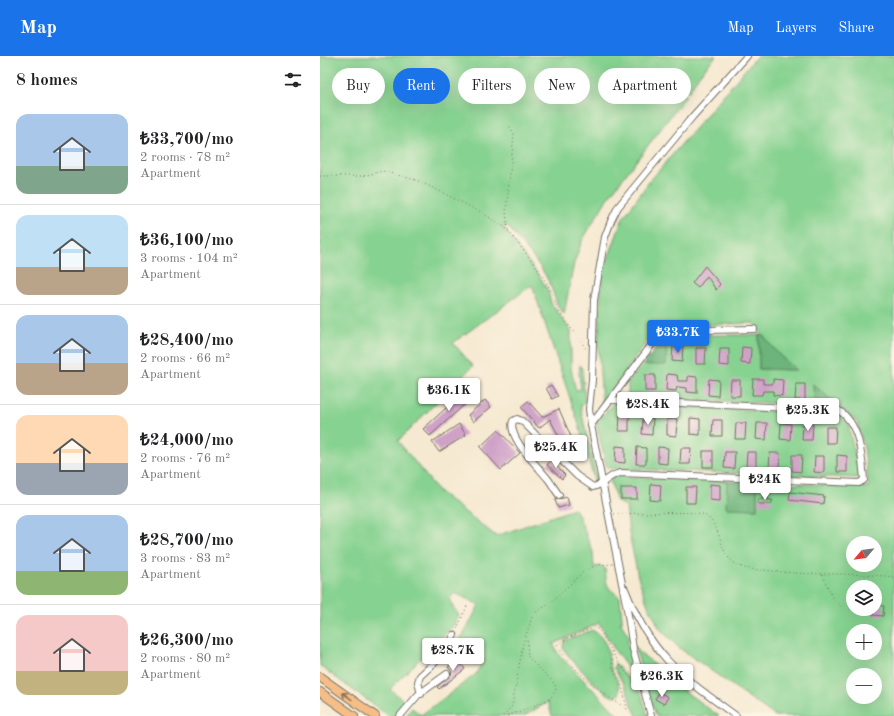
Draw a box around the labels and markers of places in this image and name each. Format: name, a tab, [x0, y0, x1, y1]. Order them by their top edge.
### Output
pin: ₺33.7K	[645, 320, 711, 354]
pin: ₺36.1K	[416, 378, 482, 412]
pin: ₺28.4K	[615, 392, 681, 426]
pin: ₺25.3K	[775, 398, 841, 432]
pin: ₺25.4K	[523, 435, 589, 469]
pin: ₺24K	[741, 467, 789, 501]
pin: ₺28.7K	[420, 638, 486, 672]
pin: ₺26.3K	[629, 664, 695, 698]

